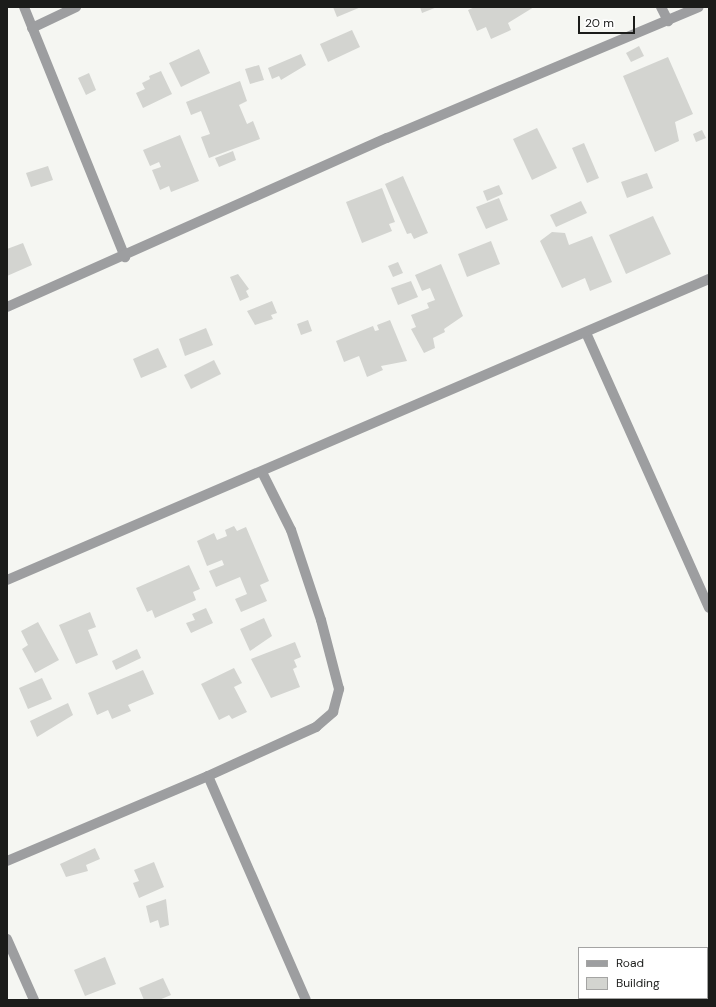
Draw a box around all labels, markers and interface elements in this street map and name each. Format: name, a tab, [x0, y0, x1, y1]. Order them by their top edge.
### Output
scale bar	[580, 8, 637, 34]
text: 20 m	[585, 15, 614, 31]
legend	[578, 947, 708, 999]
text: Road	[616, 955, 644, 971]
text: Building	[616, 975, 660, 991]

